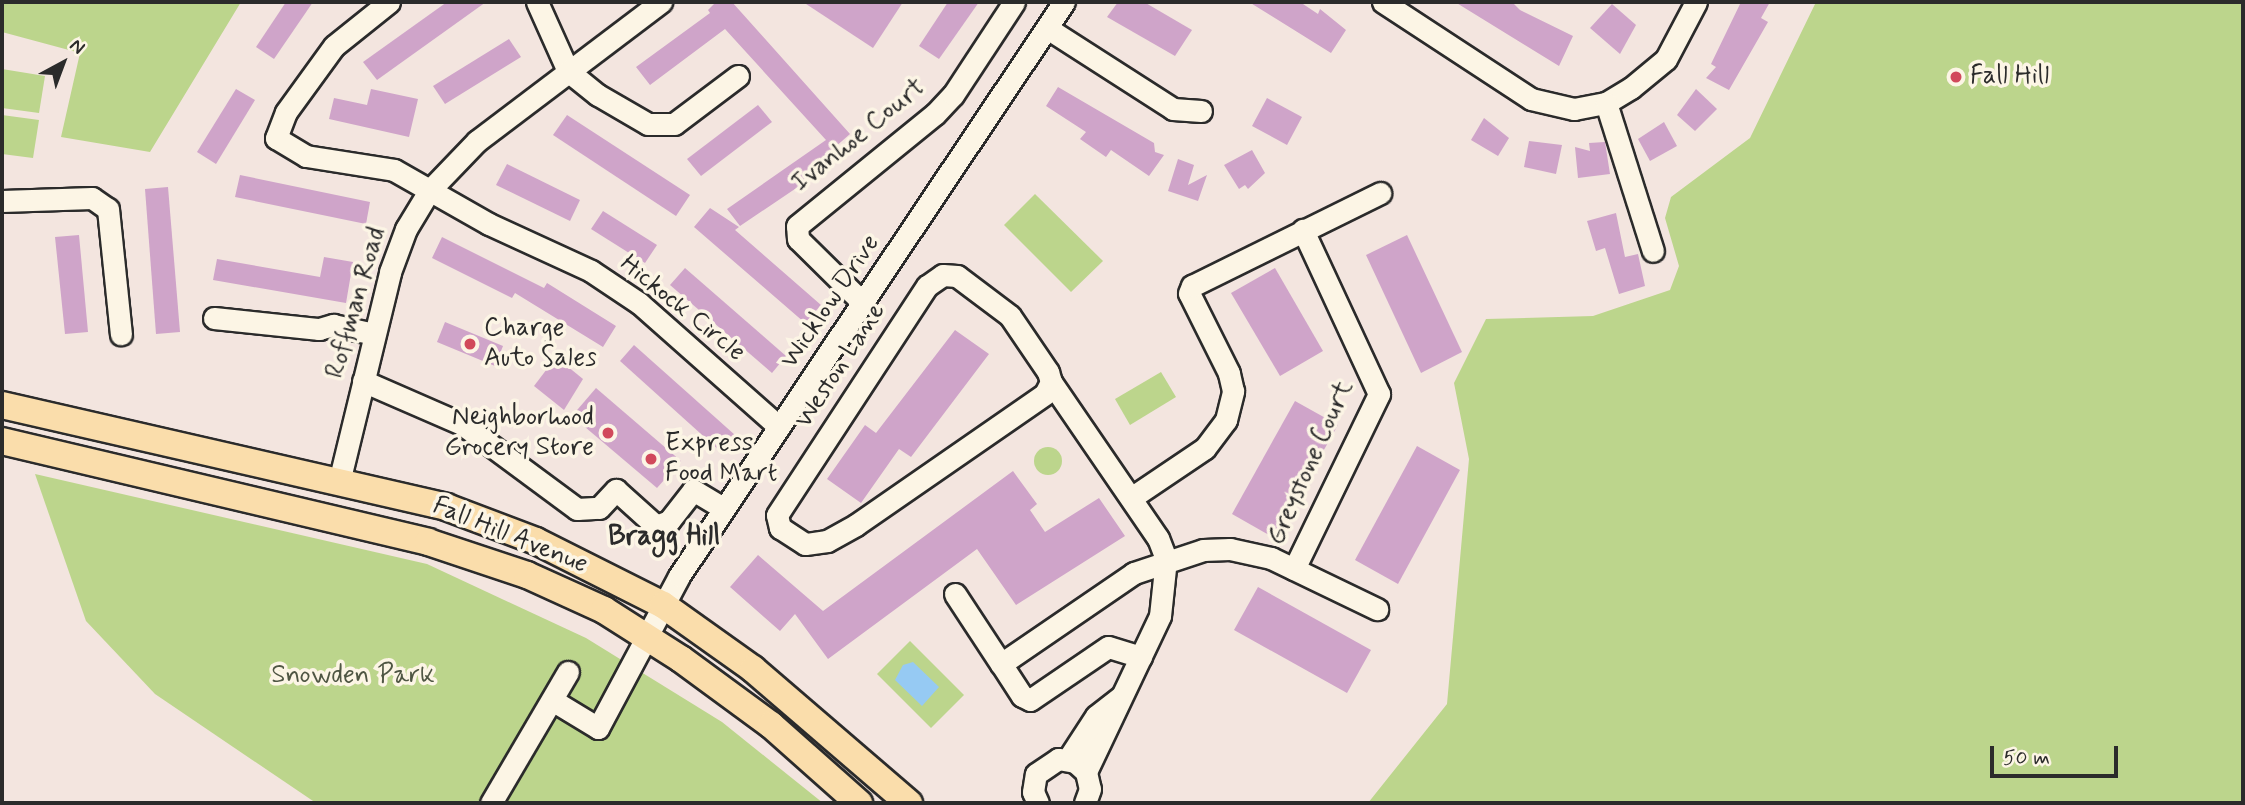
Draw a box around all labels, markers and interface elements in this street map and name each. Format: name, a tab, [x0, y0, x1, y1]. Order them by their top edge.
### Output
north arrow	[28, 28, 98, 98]
text: N	[64, 33, 90, 60]
place label: Fall Hill	[1970, 61, 2049, 93]
marker: Fall Hill	[1948, 69, 1964, 85]
street label: Ivanhoe Court	[788, 74, 930, 198]
street label: Roffman Road	[321, 224, 393, 382]
street label: Wicklow Drive	[775, 230, 887, 374]
street label: Hickock Circle	[613, 249, 751, 369]
street label: Weston Lane	[790, 299, 892, 433]
place label: Charge Auto Sales	[484, 313, 598, 374]
marker: Charge Auto Sales	[462, 336, 478, 352]
street label: Greystone Court	[1261, 377, 1361, 549]
place label: Neighborhood Grocery Store	[445, 402, 594, 464]
marker: Neighborhood Grocery Store	[600, 425, 616, 441]
place label: Express Food Mart	[665, 428, 779, 490]
marker: Express Food Mart	[643, 451, 659, 467]
street label: Fall Hill Avenue	[426, 490, 594, 582]
district label: Bragg Hill	[607, 520, 721, 554]
park label: Snowden Park	[275, 660, 431, 692]
scale bar	[1993, 732, 2121, 776]
text: 50 m	[2003, 744, 2050, 772]

